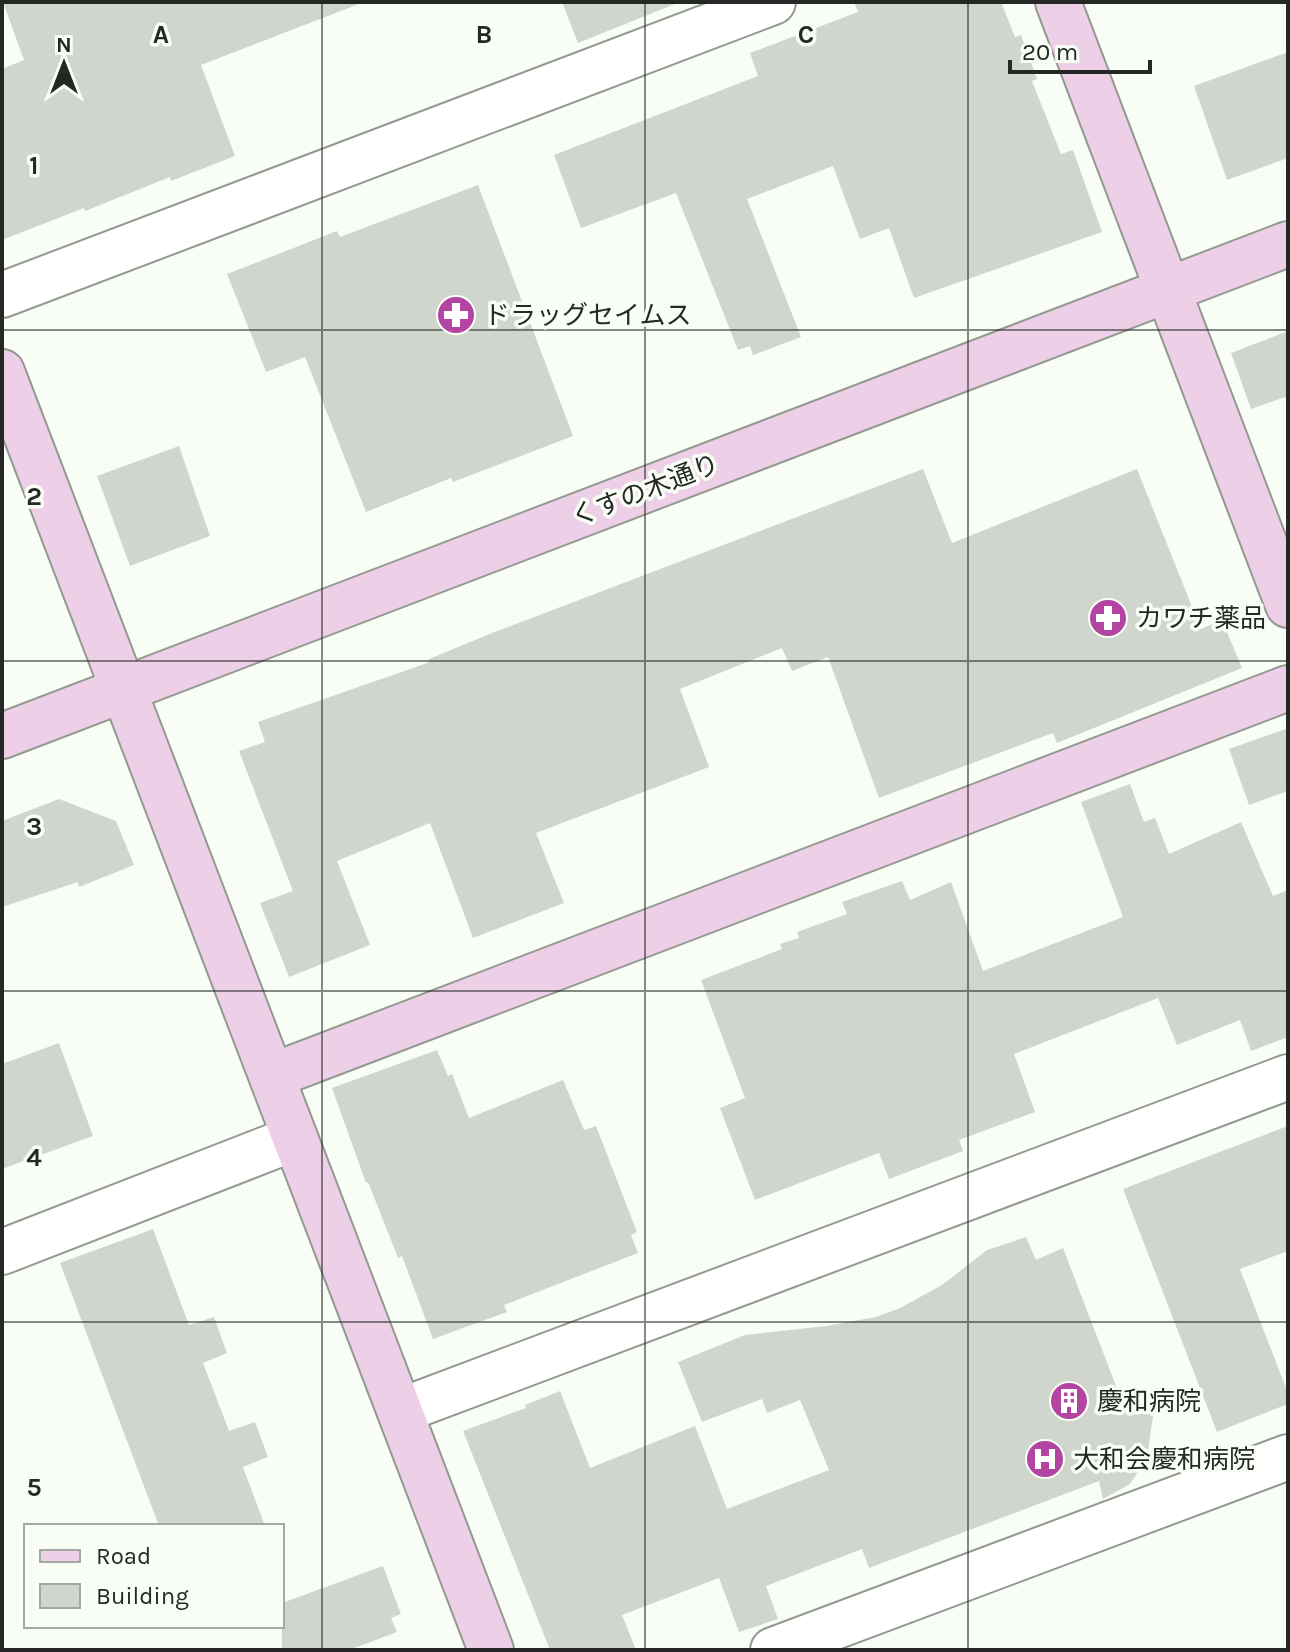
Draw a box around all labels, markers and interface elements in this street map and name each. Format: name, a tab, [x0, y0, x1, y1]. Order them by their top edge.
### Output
text: A	[153, 19, 169, 50]
text: B	[476, 19, 492, 50]
text: C	[798, 19, 814, 50]
north arrow	[24, 24, 104, 104]
scale bar	[1010, 24, 1150, 74]
text: N	[56, 32, 72, 58]
text: 20 m	[1022, 38, 1078, 66]
text: 1	[29, 150, 39, 181]
pharmacy icon: ドラッグセイムス	[435, 294, 477, 336]
place label: ドラッグセイムス	[484, 300, 691, 331]
street label: くすの木通り	[567, 448, 724, 533]
text: 2	[26, 481, 42, 512]
pharmacy icon: カワチ薬品	[1087, 597, 1129, 639]
place label: カワチ薬品	[1136, 603, 1266, 634]
text: 3	[26, 811, 42, 842]
text: 4	[26, 1142, 42, 1173]
building icon: 慶和病院	[1048, 1380, 1090, 1422]
place label: 慶和病院	[1097, 1386, 1201, 1417]
hospital icon: 大和会慶和病院	[1024, 1438, 1066, 1480]
place label: 大和会慶和病院	[1073, 1444, 1255, 1475]
text: 5	[26, 1472, 42, 1503]
legend	[24, 1524, 284, 1628]
text: Road	[96, 1542, 151, 1570]
text: Building	[96, 1582, 189, 1610]

